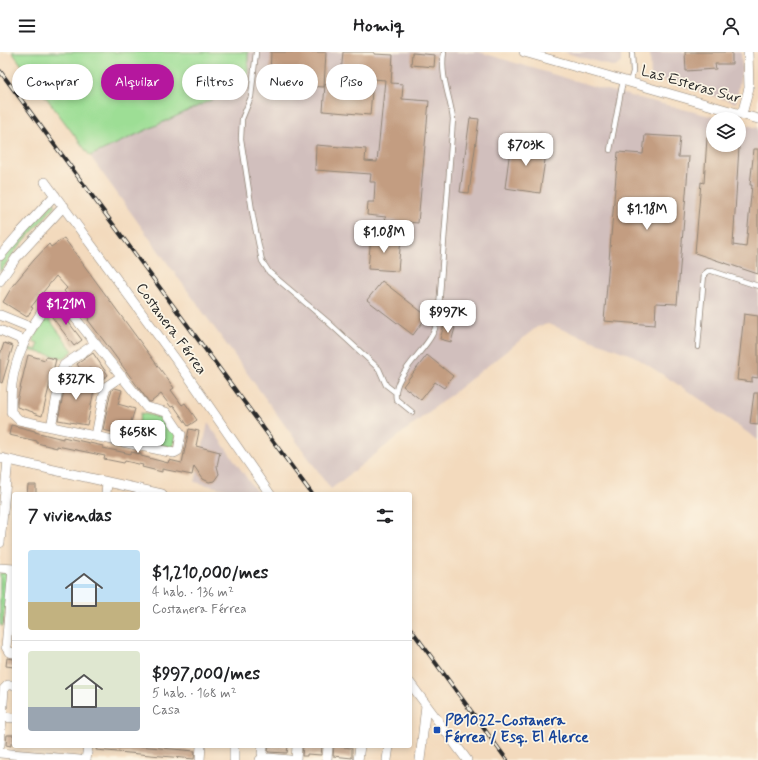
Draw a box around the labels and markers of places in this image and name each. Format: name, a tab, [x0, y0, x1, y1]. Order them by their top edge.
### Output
pin: $703K	[498, 133, 554, 167]
pin: $1.18M	[614, 197, 680, 231]
pin: $1.08M	[351, 220, 417, 254]
pin: $1.21M	[33, 292, 99, 326]
pin: $997K	[420, 300, 476, 334]
pin: $327K	[48, 367, 104, 401]
pin: $658K	[110, 420, 166, 454]
place label: PB1022-Costanera Férrea / Esq. El Alerce	[445, 711, 589, 748]
marker: PB1022-Costanera Férrea / Esq. El Alerce	[432, 725, 442, 735]

